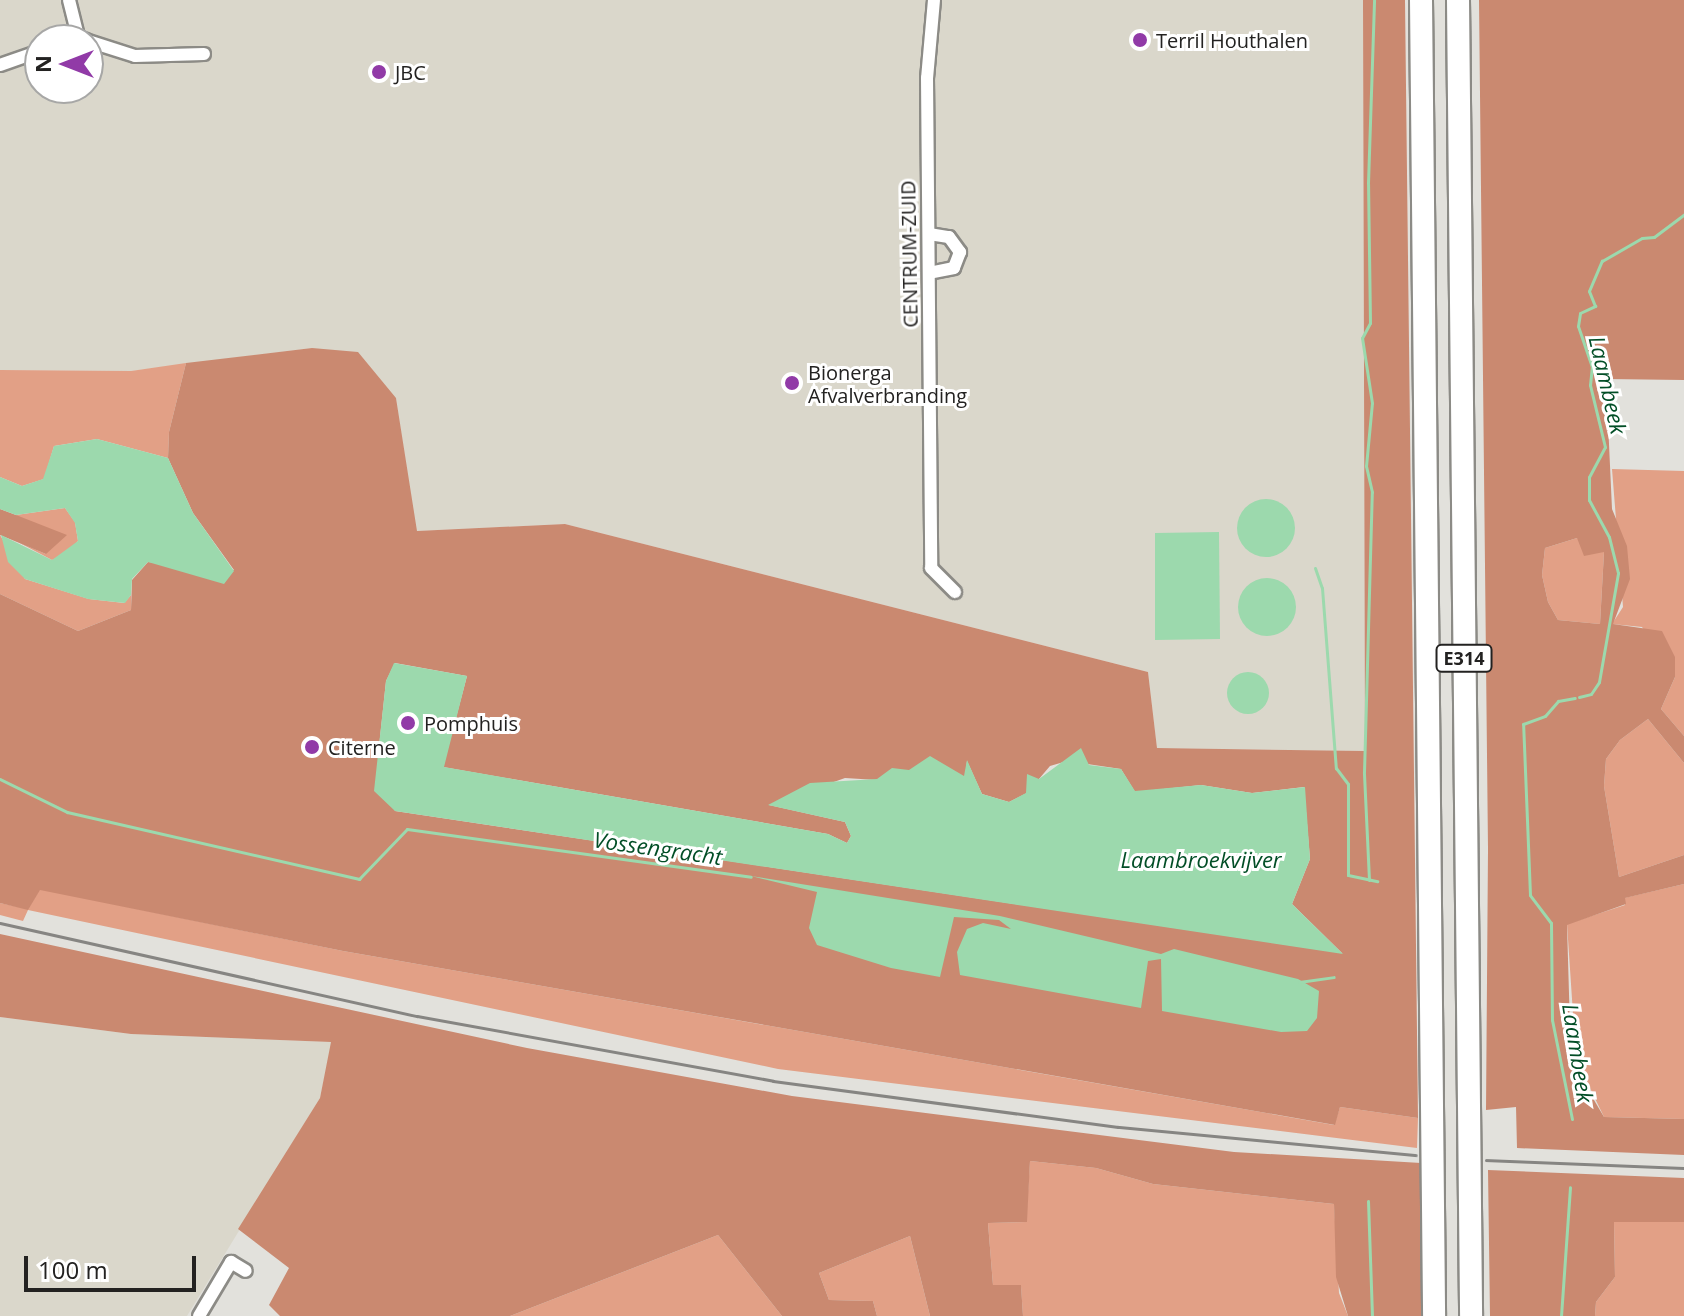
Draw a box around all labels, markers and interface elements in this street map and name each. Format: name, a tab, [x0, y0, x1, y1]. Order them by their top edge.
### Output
north arrow	[24, 24, 104, 104]
place label: Terril Houthalen	[1156, 28, 1308, 52]
marker: Terril Houthalen	[1131, 31, 1149, 49]
text: N	[27, 55, 57, 73]
place label: JBC	[395, 60, 426, 84]
marker: JBC	[370, 63, 388, 81]
street label: CENTRUM-ZUID	[896, 180, 922, 328]
water label: Laambeek	[1584, 333, 1632, 437]
place label: Bionerga Afvalverbranding	[808, 360, 967, 407]
marker: Bionerga Afvalverbranding	[783, 374, 801, 392]
road number: E314	[1434, 644, 1494, 672]
place label: Pomphuis	[424, 711, 518, 735]
marker: Pomphuis	[399, 714, 417, 732]
place label: Citerne	[328, 735, 396, 759]
marker: Citerne	[303, 738, 321, 756]
water label: Vossengracht	[592, 826, 724, 870]
water label: Laambroekvijver	[1120, 847, 1282, 873]
water label: Laambeek	[1557, 1002, 1599, 1104]
scale bar	[28, 1240, 200, 1290]
text: 100 m	[38, 1253, 108, 1286]

